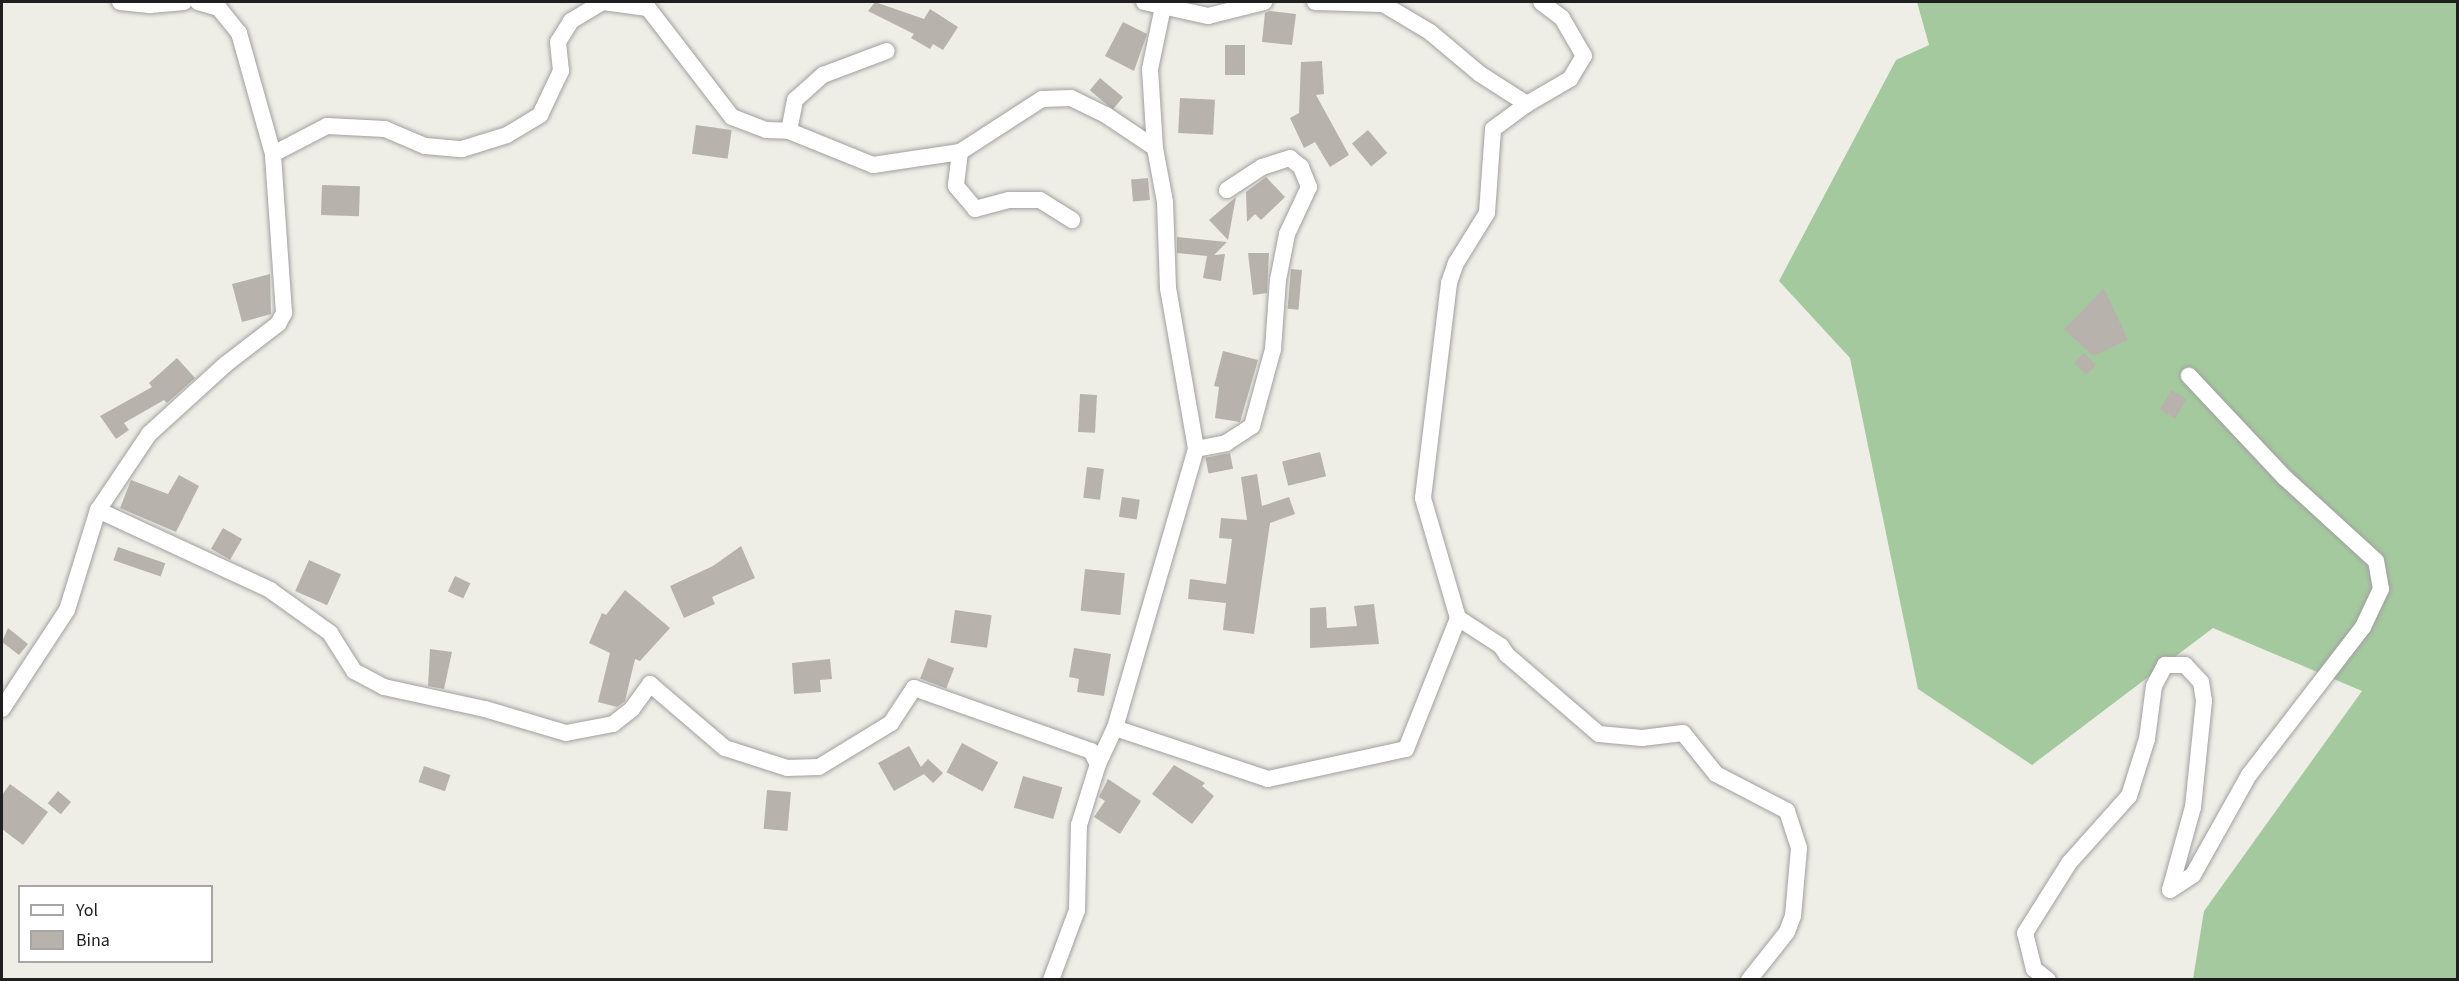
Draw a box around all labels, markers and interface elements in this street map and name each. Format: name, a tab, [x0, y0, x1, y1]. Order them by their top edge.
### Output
legend	[18, 885, 213, 963]
text: Yol	[76, 898, 98, 923]
text: Bina	[76, 928, 110, 953]

